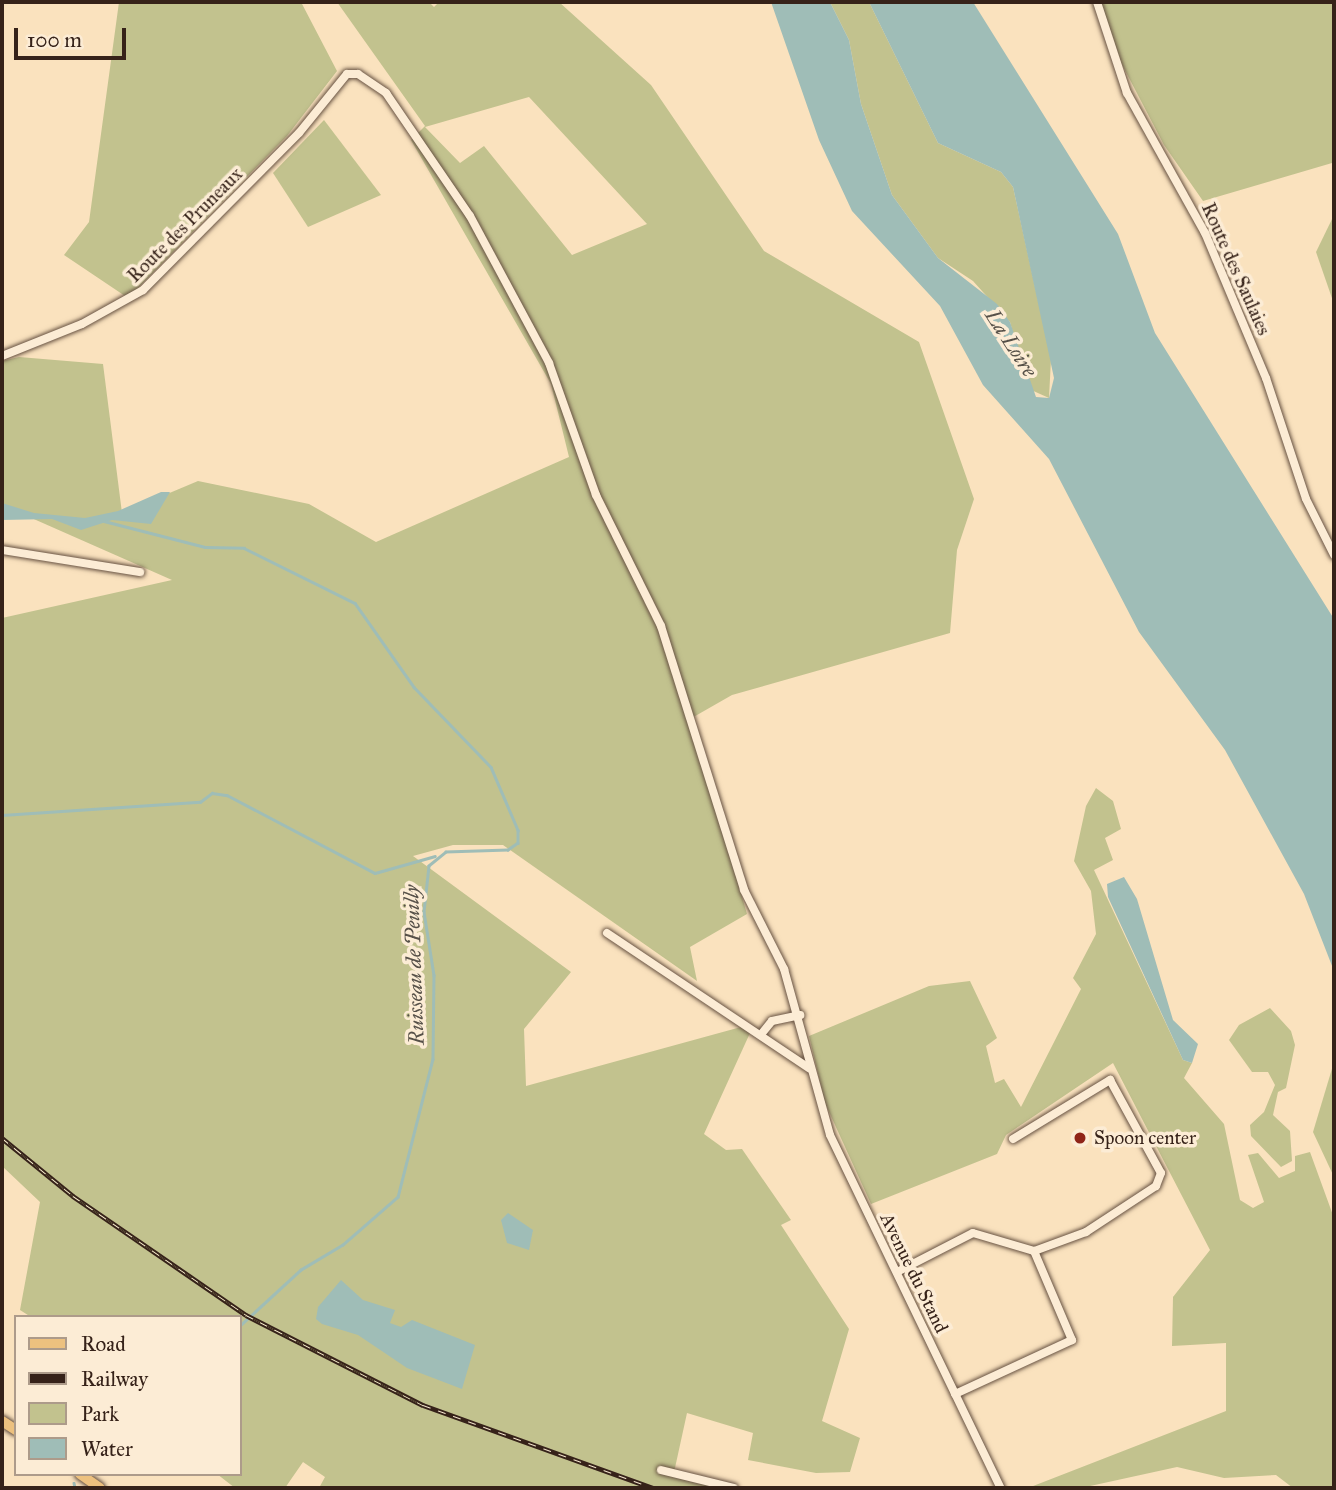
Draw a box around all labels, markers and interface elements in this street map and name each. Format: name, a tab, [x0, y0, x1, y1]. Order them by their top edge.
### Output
scale bar	[18, 14, 130, 58]
text: 100 m	[27, 27, 82, 53]
street label: Route des Pruneaux	[123, 163, 247, 287]
street label: Route des Saulaies	[1197, 199, 1275, 339]
water label: La Loire	[980, 304, 1042, 382]
water label: Ruisseau de Peuilly	[399, 885, 429, 1045]
place label: Spoon center	[1094, 1127, 1196, 1149]
marker: Spoon center	[1072, 1130, 1088, 1146]
street label: Avenue du Stand	[875, 1209, 953, 1337]
legend	[14, 1315, 242, 1476]
text: Road	[81, 1331, 126, 1357]
text: Railway	[81, 1366, 148, 1392]
text: Park	[81, 1401, 119, 1427]
text: Water	[81, 1436, 133, 1462]

